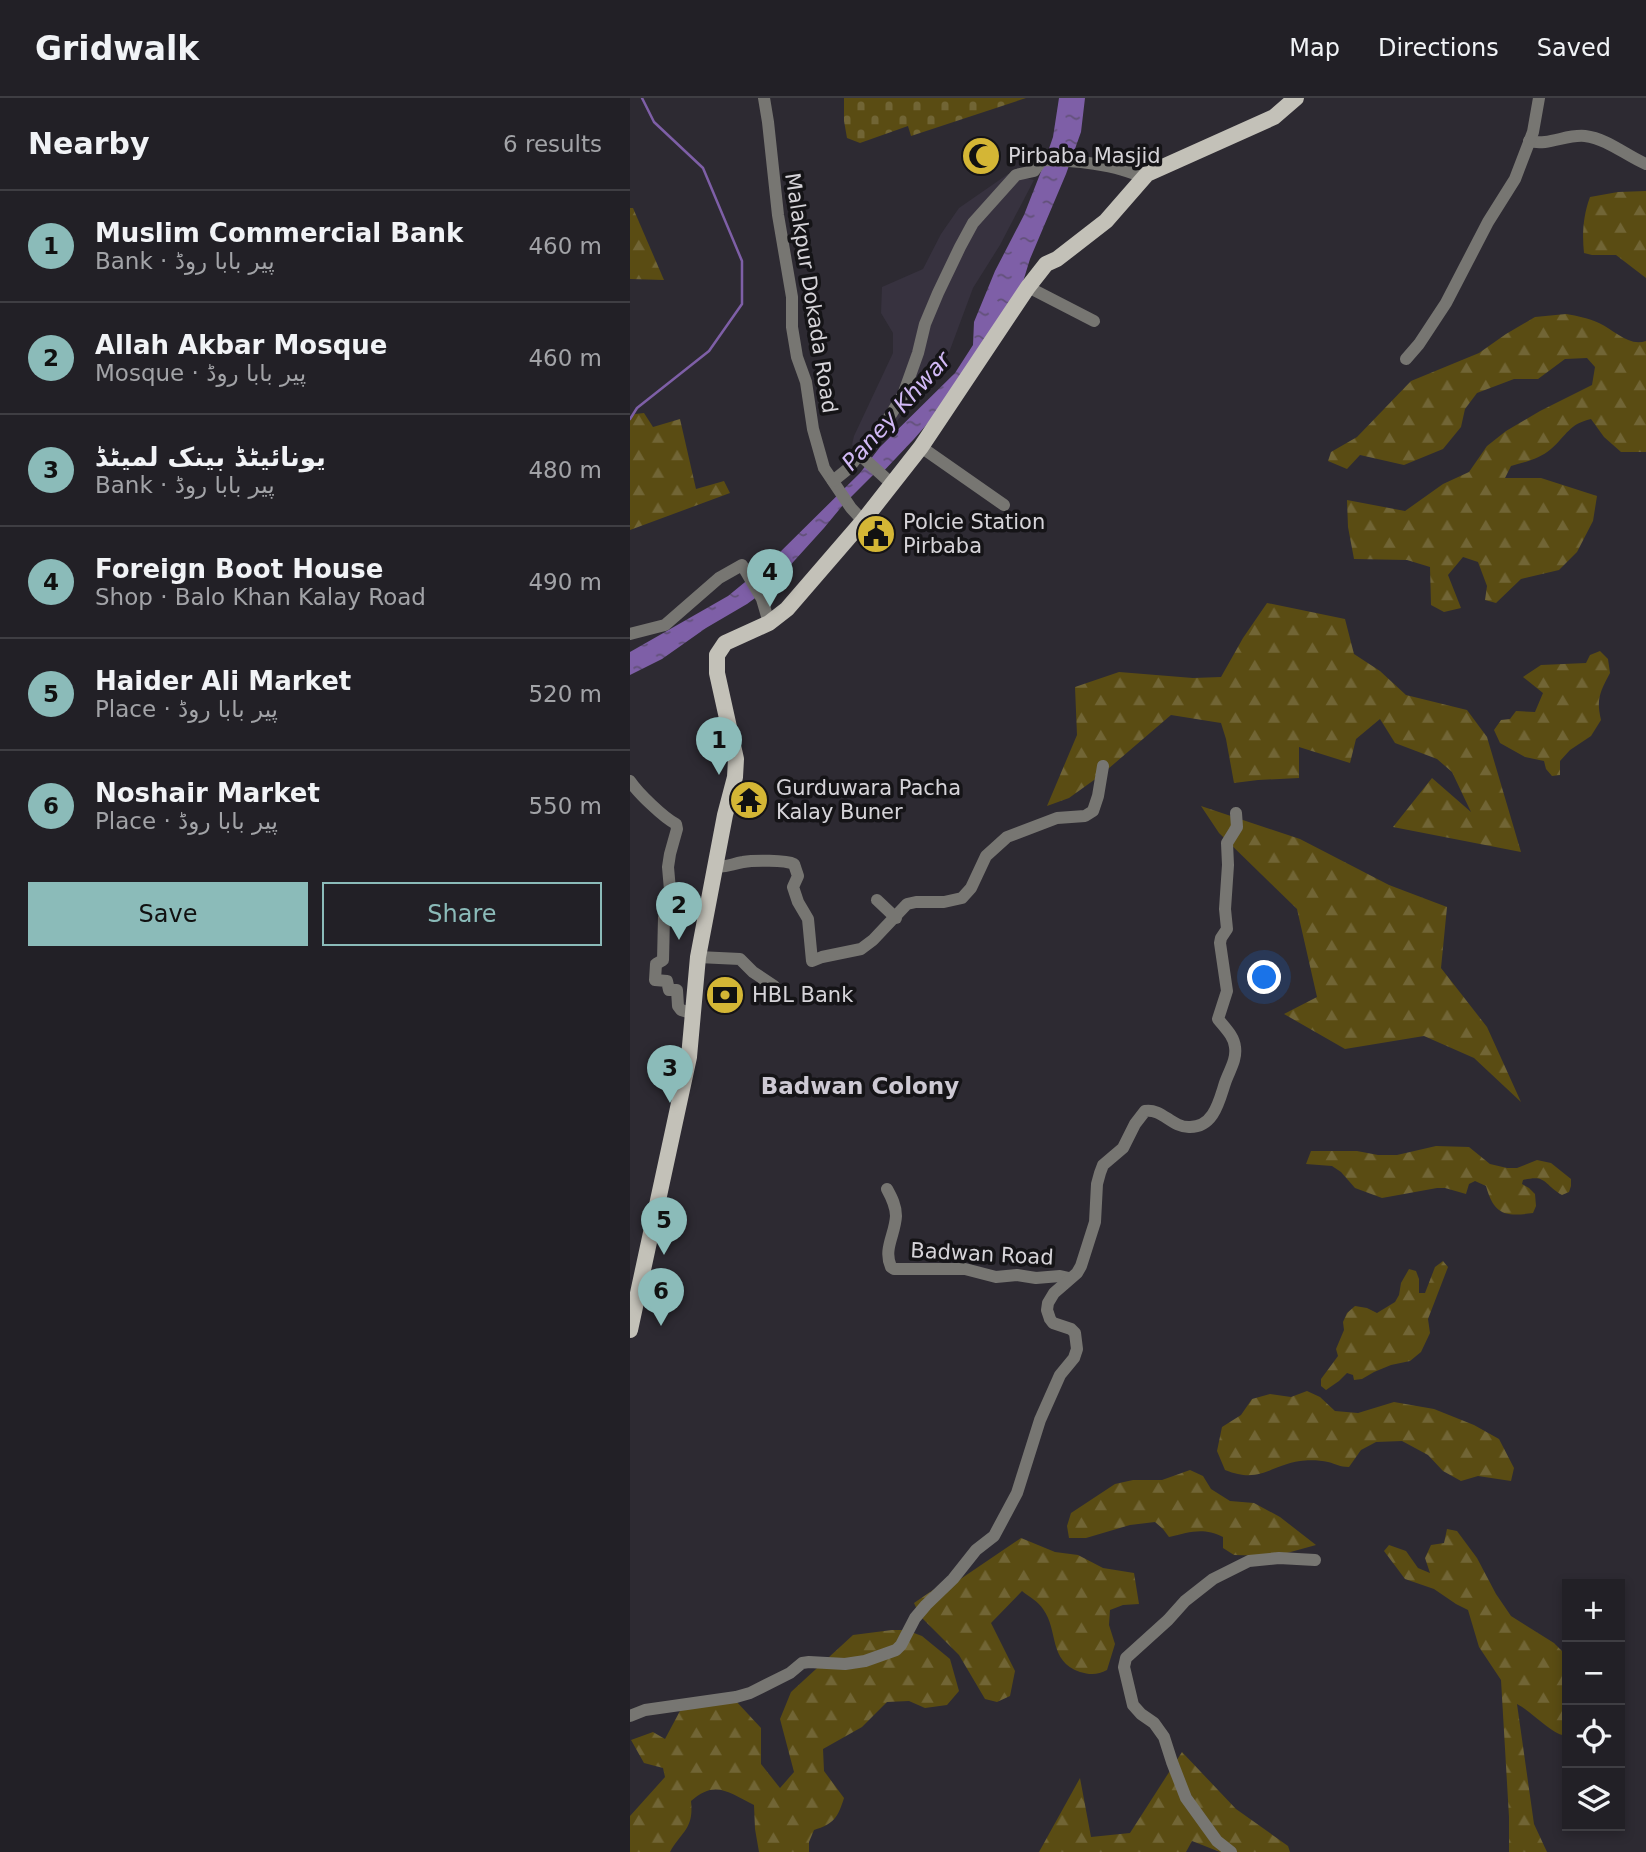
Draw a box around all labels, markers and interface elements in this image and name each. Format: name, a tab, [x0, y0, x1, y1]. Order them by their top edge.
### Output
text: Gridwalk	[35, 29, 199, 68]
text: Map	[1289, 34, 1340, 62]
text: Directions	[1378, 34, 1499, 62]
text: Saved	[1537, 34, 1611, 62]
text: Nearby	[28, 126, 150, 161]
text: 6 results	[503, 131, 602, 157]
mosque icon: Pirbaba Masjid	[960, 135, 1002, 177]
place label: Pirbaba Masjid	[1008, 144, 1161, 168]
street label: Malakpur Dokada Road	[780, 171, 842, 415]
text: Muslim Commercial Bank	[95, 218, 463, 248]
text: 1	[43, 233, 59, 259]
text: 460 m	[528, 233, 602, 259]
text: Bank · پیر بابا روڈ	[95, 248, 275, 274]
text: Allah Akbar Mosque	[95, 330, 387, 360]
text: 2	[43, 345, 59, 371]
text: 460 m	[528, 345, 602, 371]
water label: Paney Khwar	[836, 346, 957, 475]
text: Mosque · پیر بابا روڈ	[95, 360, 306, 386]
text: یونائیٹڈ بینک لمیٹڈ	[95, 442, 326, 472]
text: 3	[43, 457, 59, 483]
text: 480 m	[528, 457, 602, 483]
text: Bank · پیر بابا روڈ	[95, 472, 275, 498]
place label: Polcie Station Pirbaba	[903, 510, 1045, 558]
public building icon: Polcie Station Pirbaba	[855, 513, 897, 555]
pin: 4	[747, 549, 793, 607]
text: Foreign Boot House	[95, 554, 383, 584]
text: 4	[43, 569, 59, 595]
text: 490 m	[528, 569, 602, 595]
text: Shop · Balo Khan Kalay Road	[95, 584, 426, 610]
text: Haider Ali Market	[95, 666, 351, 696]
text: 5	[43, 681, 59, 707]
text: 520 m	[528, 681, 602, 707]
text: Place · پیر بابا روڈ	[95, 696, 278, 722]
pin: 1	[696, 717, 742, 775]
place label: Gurduwara Pacha Kalay Buner	[776, 776, 961, 824]
text: Noshair Market	[95, 778, 320, 808]
temple icon: Gurduwara Pacha Kalay Buner	[728, 779, 770, 821]
text: 6	[43, 793, 59, 819]
text: 550 m	[528, 793, 602, 819]
text: Place · پیر بابا روڈ	[95, 808, 278, 834]
button: Save	[28, 882, 308, 946]
button: Share	[322, 882, 602, 946]
pin: 2	[656, 882, 702, 940]
your location	[1247, 960, 1281, 994]
bank icon: HBL Bank	[704, 974, 746, 1016]
place label: HBL Bank	[752, 983, 854, 1007]
pin: 3	[647, 1045, 693, 1103]
district label: Badwan Colony	[761, 1073, 959, 1099]
pin: 5	[641, 1197, 687, 1255]
street label: Badwan Road	[910, 1238, 1054, 1270]
pin: 6	[638, 1268, 684, 1326]
map controls	[1562, 1579, 1625, 1831]
button: +	[1562, 1579, 1625, 1642]
button: −	[1562, 1642, 1625, 1705]
button: locate	[1562, 1705, 1625, 1768]
button: layers	[1562, 1768, 1625, 1831]

